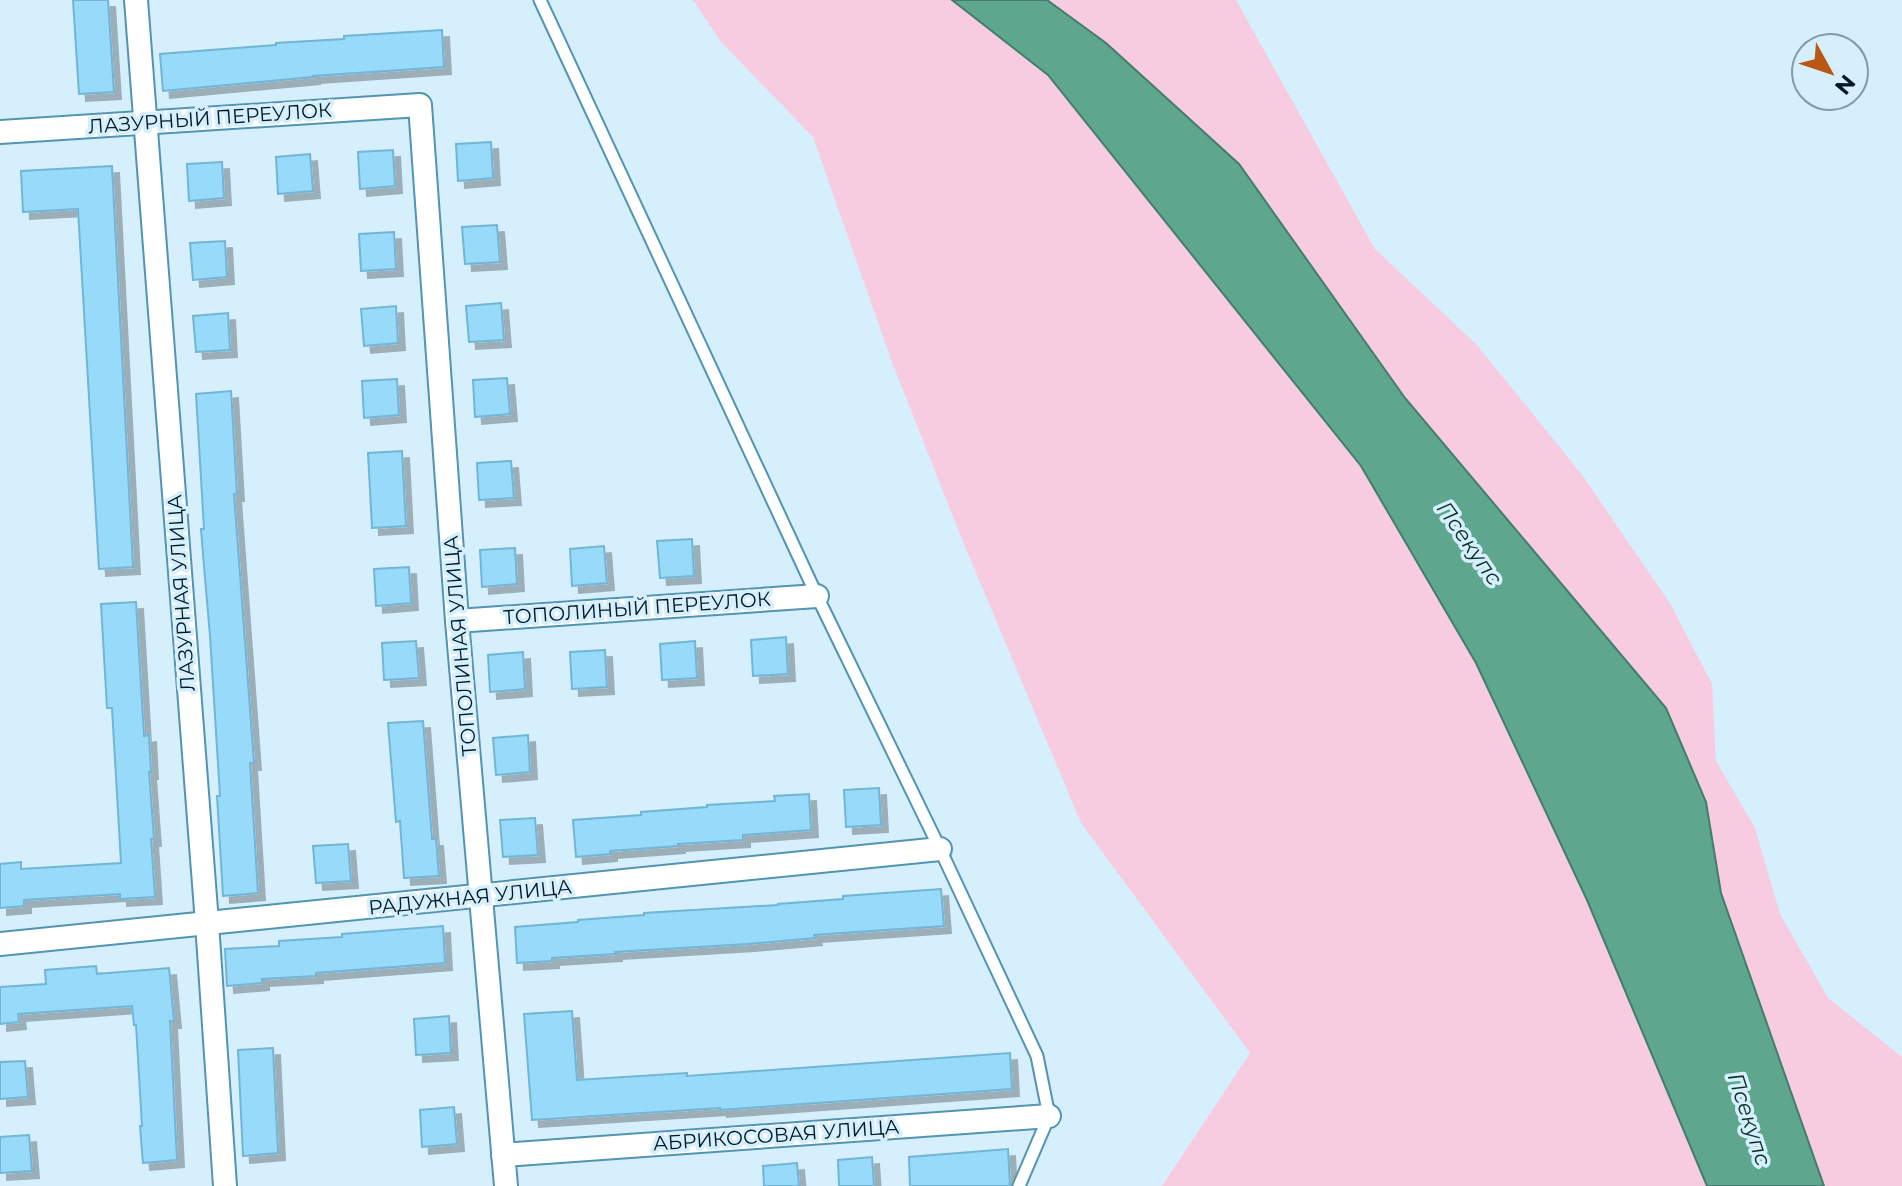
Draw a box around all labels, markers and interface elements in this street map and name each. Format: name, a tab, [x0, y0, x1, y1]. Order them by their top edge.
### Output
north arrow	[1790, 32, 1870, 112]
text: N	[1829, 69, 1861, 100]
street label: ЛАЗУРНЫЙ ПЕРЕУЛОК	[87, 98, 333, 138]
street label: ЛАЗУРНАЯ УЛИЦА	[162, 494, 200, 692]
water label: Псекупс	[1431, 496, 1508, 591]
street label: ТОПОЛИНАЯ УЛИЦА	[438, 535, 482, 757]
street label: ТОПОЛИНЫЙ ПЕРЕУЛОК	[502, 587, 772, 629]
street label: РАДУЖНАЯ УЛИЦА	[367, 874, 573, 920]
water label: Псекупс	[1722, 1069, 1777, 1169]
street label: АБРИКОСОВАЯ УЛИЦА	[652, 1114, 900, 1156]

